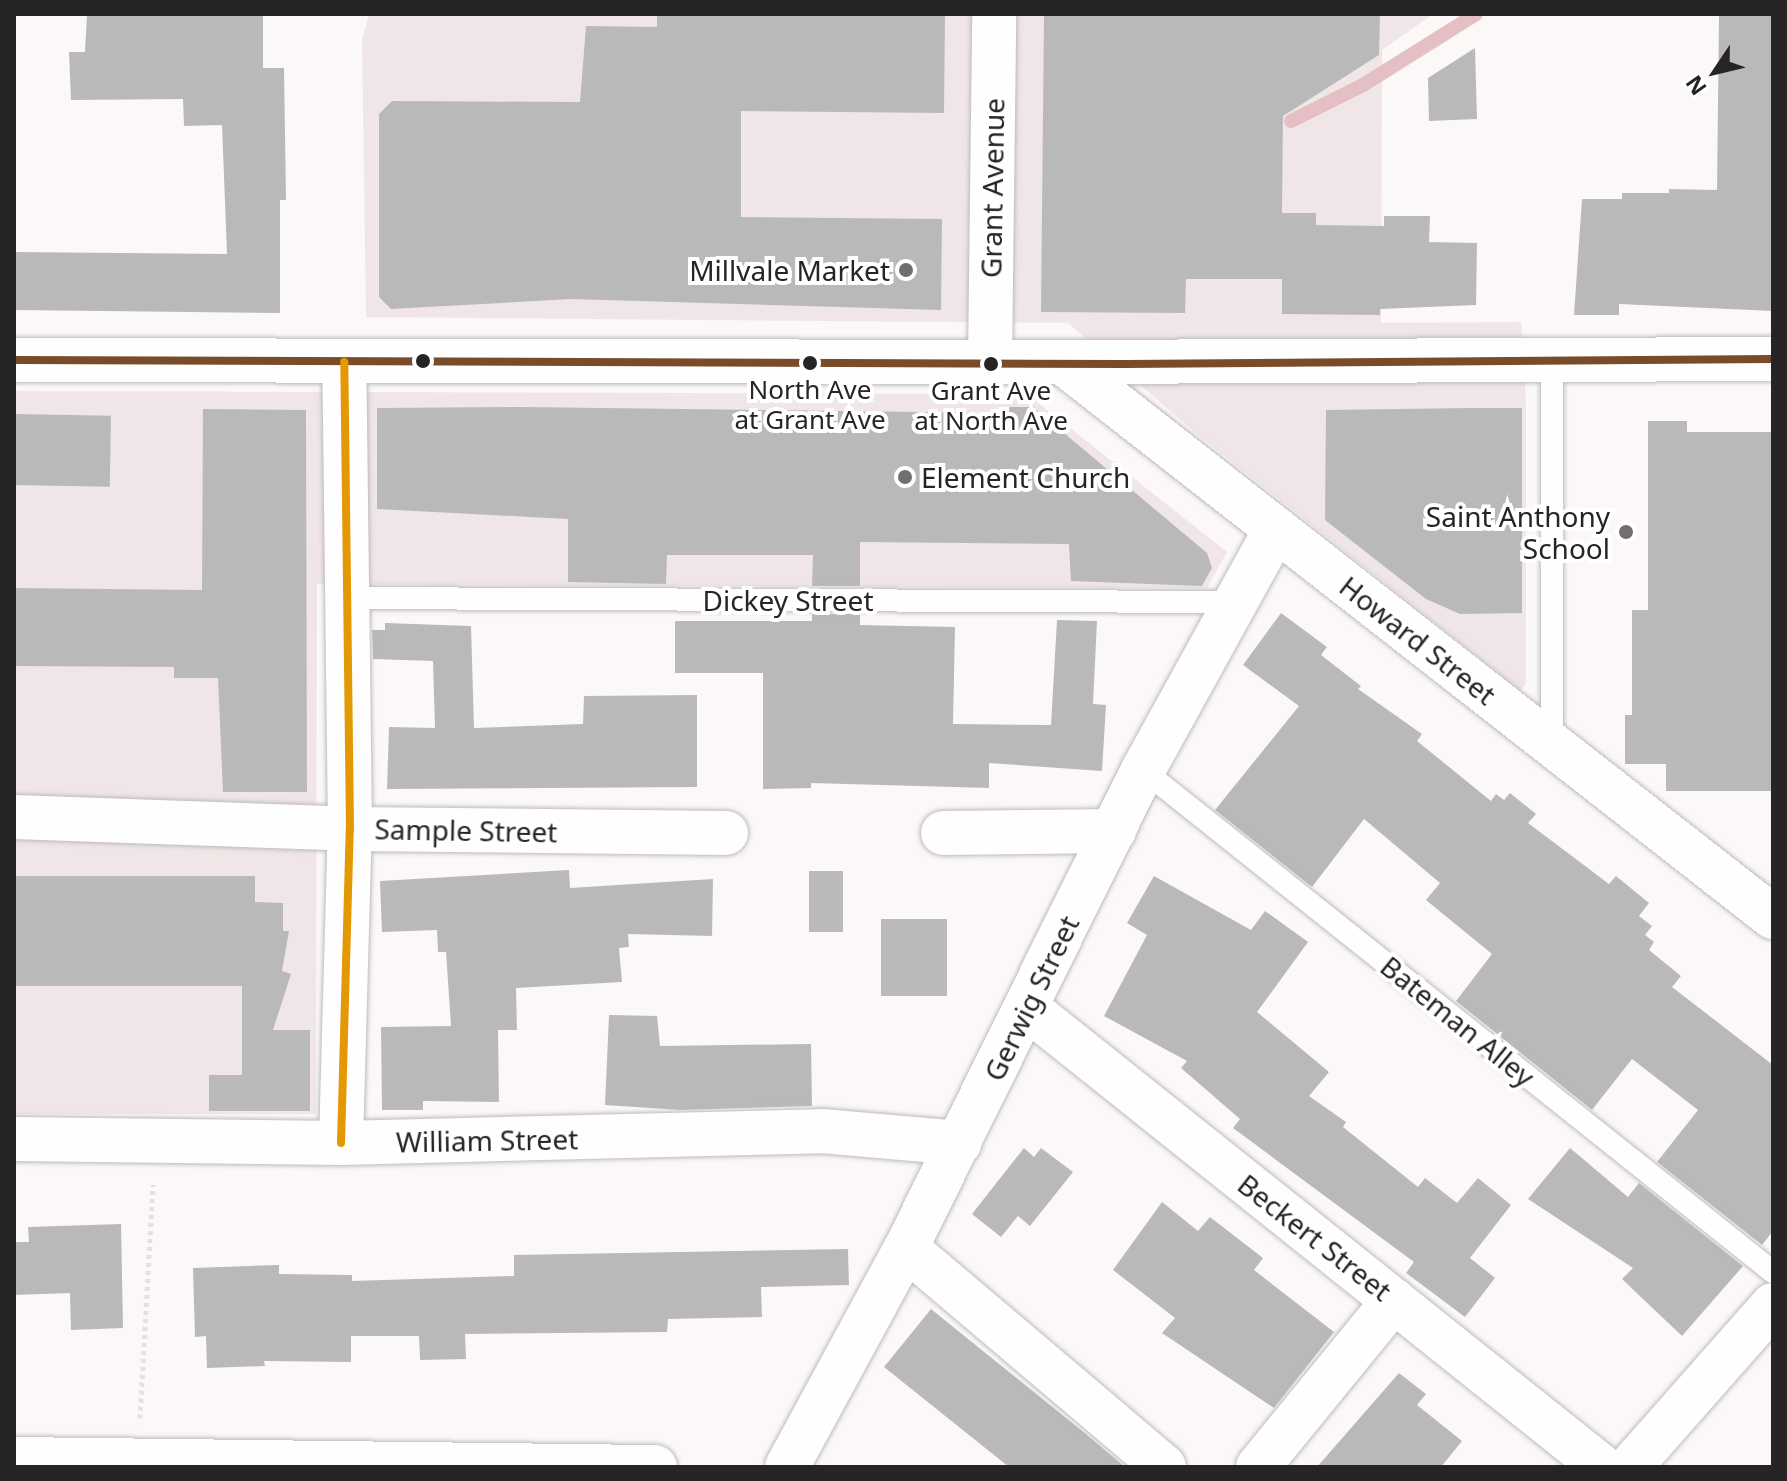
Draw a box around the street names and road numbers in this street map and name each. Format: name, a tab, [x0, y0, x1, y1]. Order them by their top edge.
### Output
street label: Grant Avenue	[974, 98, 1010, 278]
street label: Howard Street	[1333, 569, 1503, 711]
street label: Dickey Street	[702, 583, 874, 617]
street label: Sample Street	[374, 812, 558, 848]
street label: Gerwig Street	[977, 910, 1085, 1086]
street label: Bateman Alley	[1374, 949, 1542, 1093]
street label: William Street	[396, 1122, 578, 1158]
street label: Beckert Street	[1232, 1167, 1398, 1307]

